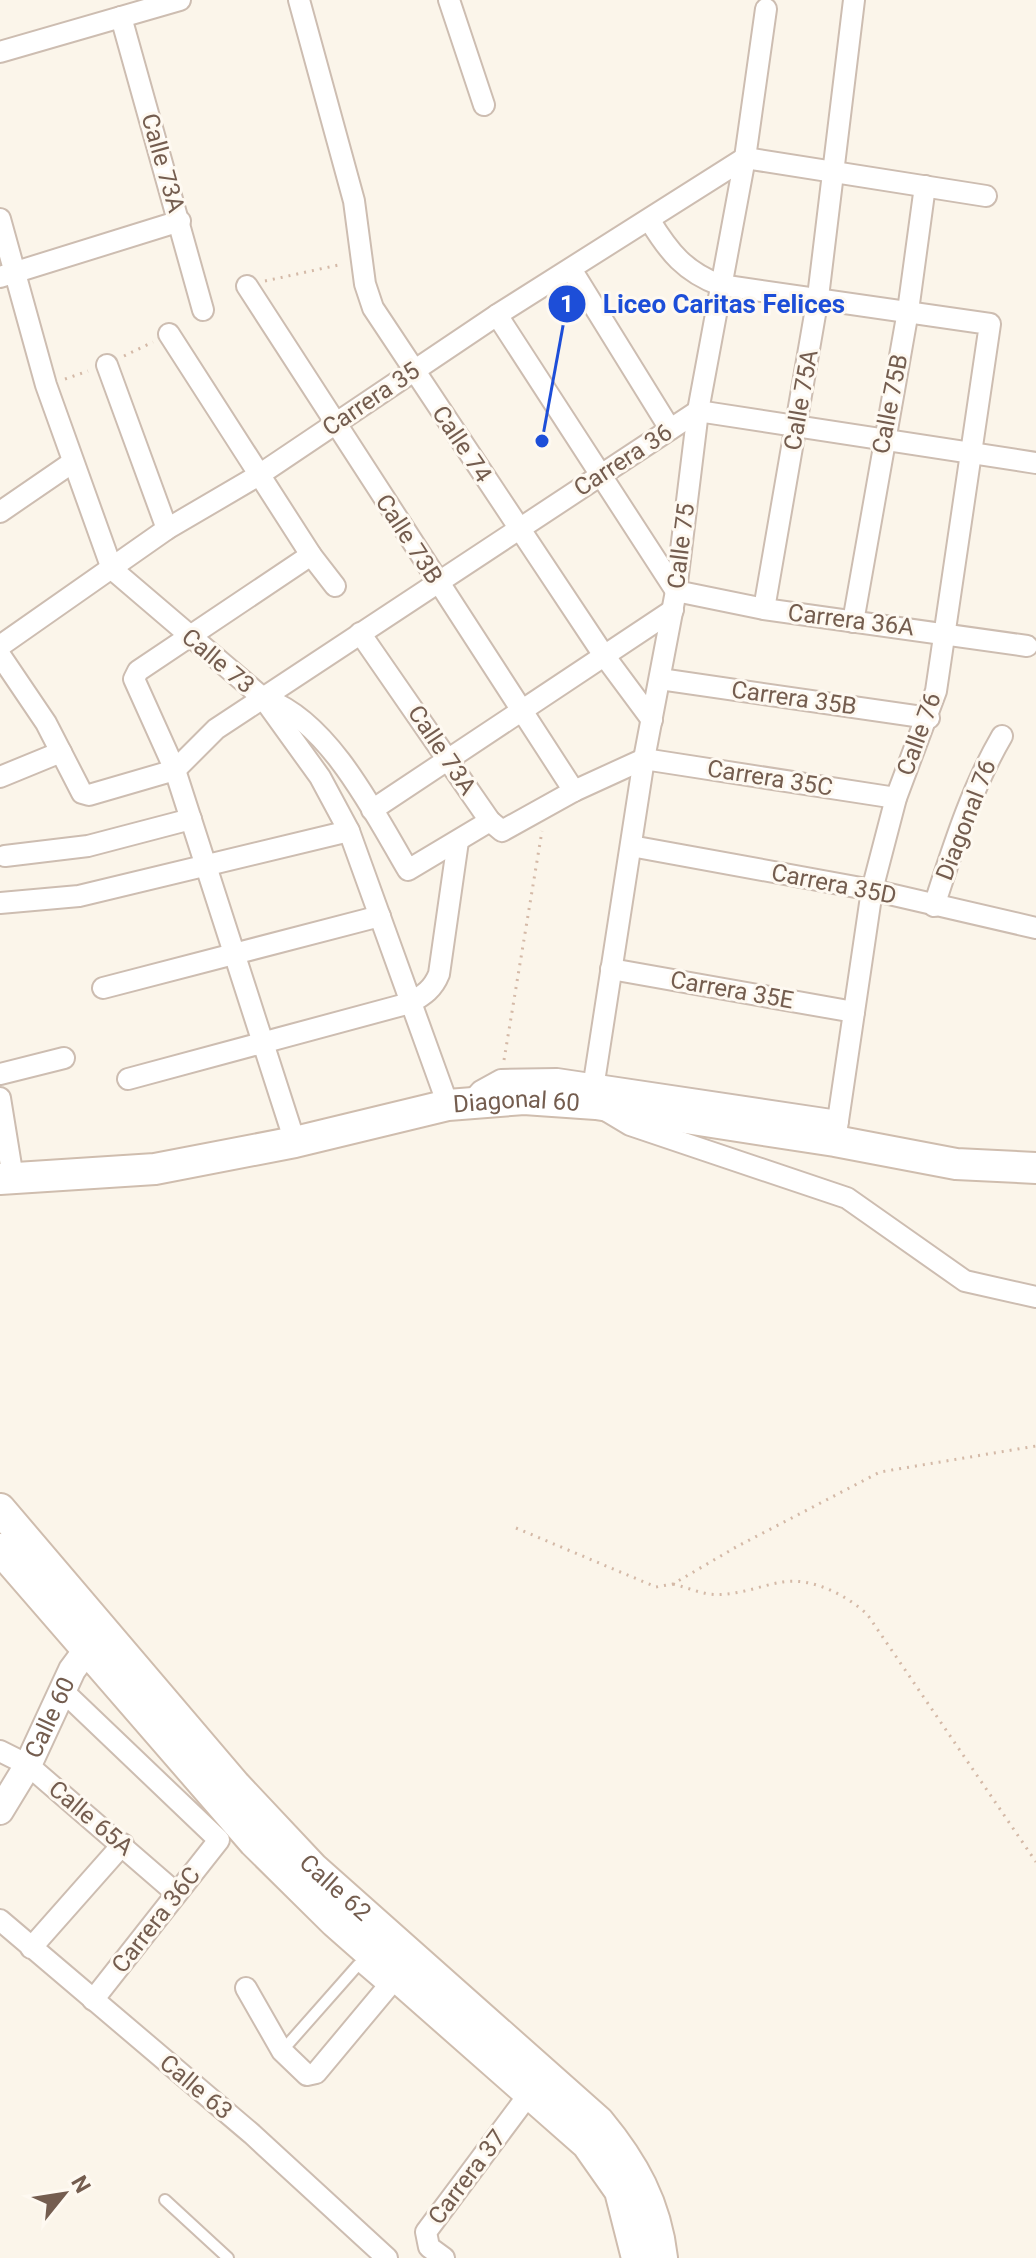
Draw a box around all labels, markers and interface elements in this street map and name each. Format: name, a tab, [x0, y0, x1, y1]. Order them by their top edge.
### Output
street label: Calle 73A	[136, 110, 191, 216]
callout: Liceo Caritas Felices	[547, 279, 861, 329]
text: Liceo Caritas Felices	[603, 289, 845, 319]
text: 1	[560, 290, 574, 318]
street label: Calle 75A	[778, 347, 824, 452]
street label: Calle 75B	[867, 352, 913, 456]
street label: Carrera 35	[317, 356, 425, 442]
street label: Calle 74	[426, 401, 498, 487]
street label: Carrera 36	[569, 418, 677, 502]
street label: Calle 73B	[370, 489, 448, 589]
street label: Calle 75	[662, 502, 700, 590]
street label: Carrera 36A	[786, 598, 916, 642]
street label: Calle 73	[176, 623, 260, 699]
street label: Carrera 35B	[730, 675, 858, 721]
street label: Calle 76	[891, 689, 947, 779]
street label: Calle 73A	[402, 700, 482, 800]
street label: Carrera 35C	[705, 754, 835, 802]
street label: Diagonal 76	[930, 756, 1002, 884]
street label: Carrera 35D	[769, 858, 899, 910]
street label: Carrera 35E	[668, 965, 796, 1015]
street label: Diagonal 60	[452, 1085, 581, 1119]
street label: Calle 60	[19, 1673, 81, 1763]
street label: Calle 65A	[43, 1775, 139, 1862]
street label: Calle 62	[294, 1849, 377, 1927]
street label: Carrera 36C	[106, 1861, 206, 1979]
street label: Calle 63	[154, 2049, 238, 2125]
street label: Carrera 37	[422, 2124, 512, 2230]
north arrow	[24, 2154, 104, 2234]
text: N	[66, 2171, 96, 2197]

